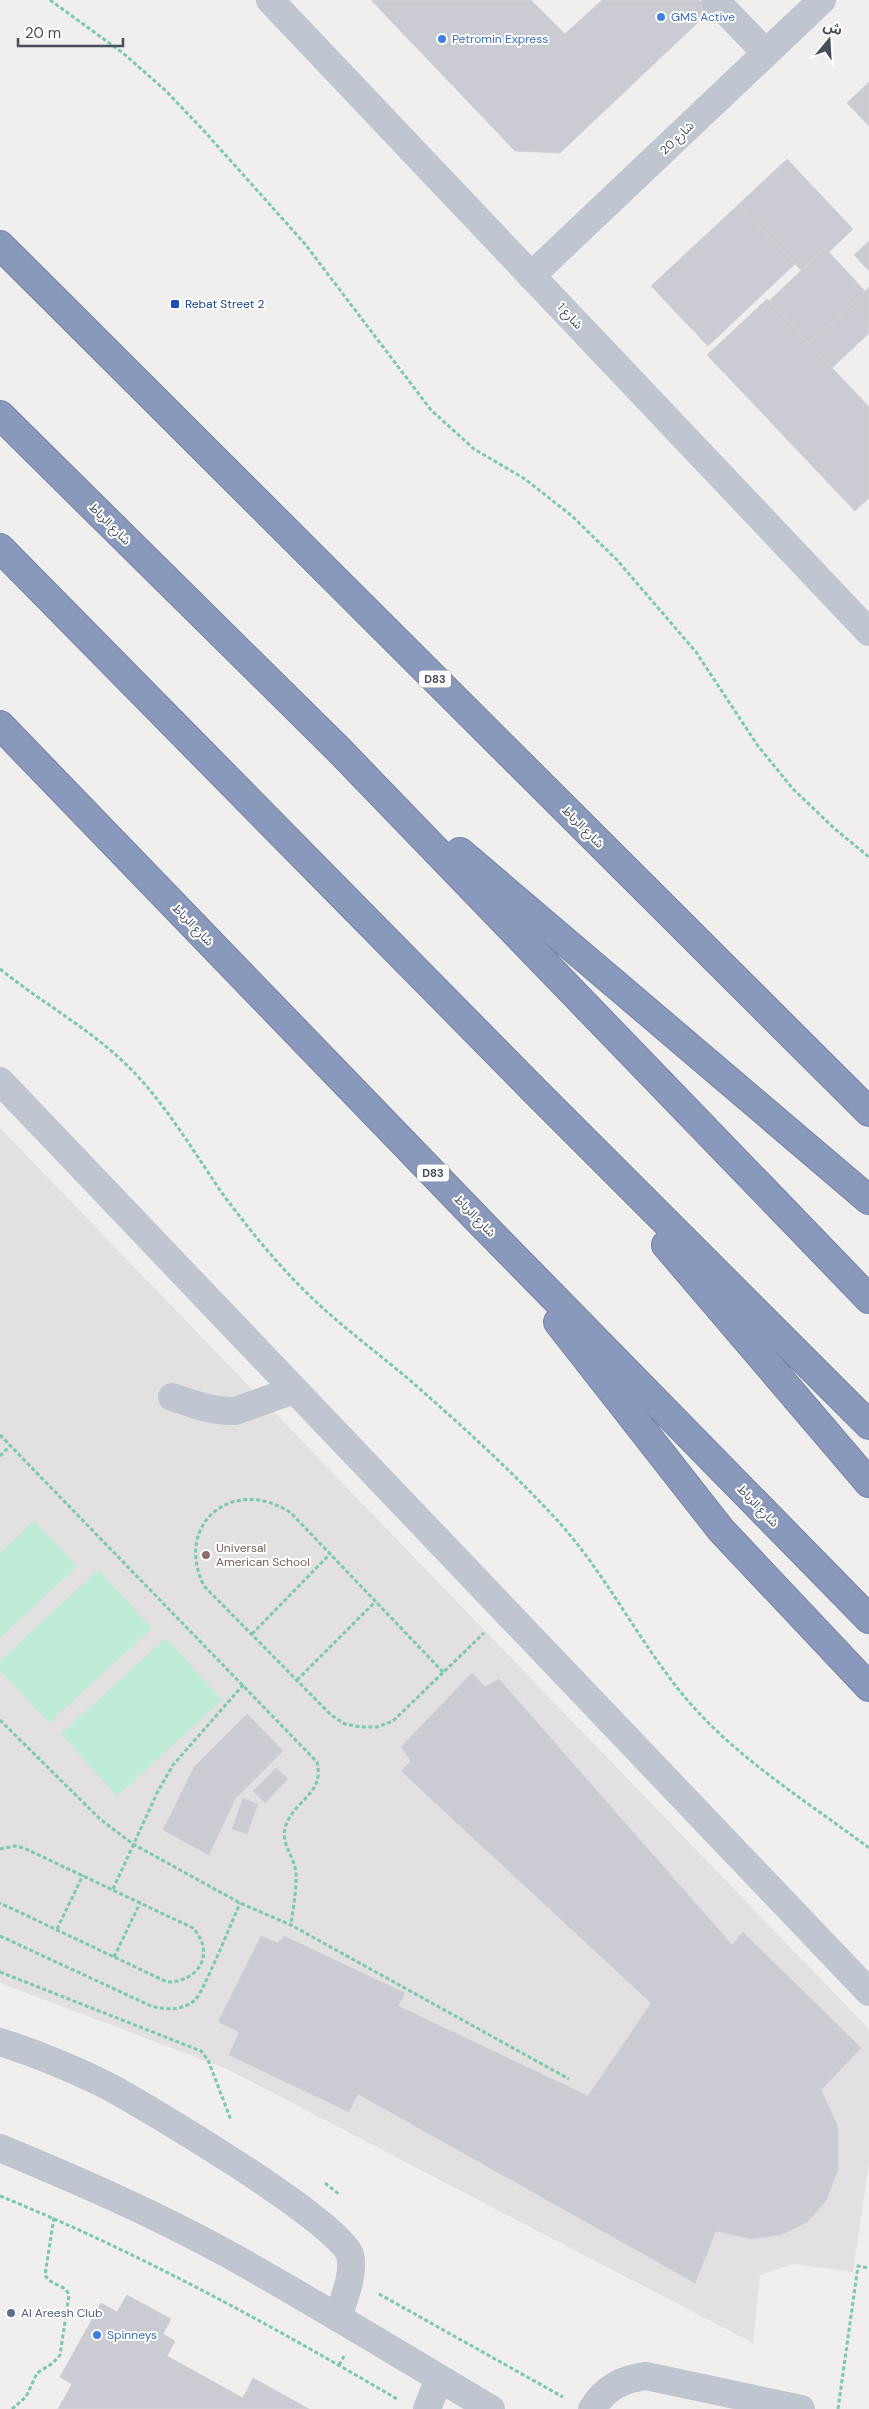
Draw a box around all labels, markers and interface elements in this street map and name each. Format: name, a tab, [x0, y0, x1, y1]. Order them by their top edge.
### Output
place label: GMS Active	[671, 9, 735, 25]
marker: GMS Active	[655, 11, 667, 23]
scale bar	[18, 15, 122, 47]
north arrow	[804, 15, 854, 65]
text: ش	[821, 16, 845, 39]
text: 20 m	[25, 23, 61, 43]
place label: Petromin Express	[452, 31, 548, 47]
marker: Petromin Express	[436, 33, 448, 45]
street label: شارع 20	[656, 118, 698, 159]
place label: Rebat Street 2	[185, 296, 265, 312]
marker: Rebat Street 2	[169, 298, 181, 310]
street label: شارع 1	[553, 299, 586, 333]
street label: شارع الرباط	[85, 500, 134, 549]
road number: D83	[419, 671, 451, 688]
street label: شارع الرباط	[558, 803, 607, 852]
street label: شارع الرباط	[168, 900, 217, 950]
road number: D83	[417, 1164, 449, 1182]
street label: شارع الرباط	[450, 1191, 499, 1241]
street label: شارع الرباط	[733, 1481, 782, 1531]
place label: Universal American School	[216, 1540, 310, 1570]
marker: Universal American School	[200, 1549, 212, 1561]
place label: Al Areesh Club	[21, 2305, 102, 2321]
marker: Al Areesh Club	[5, 2307, 17, 2319]
place label: Spinneys	[107, 2327, 157, 2343]
marker: Spinneys	[91, 2329, 103, 2341]

